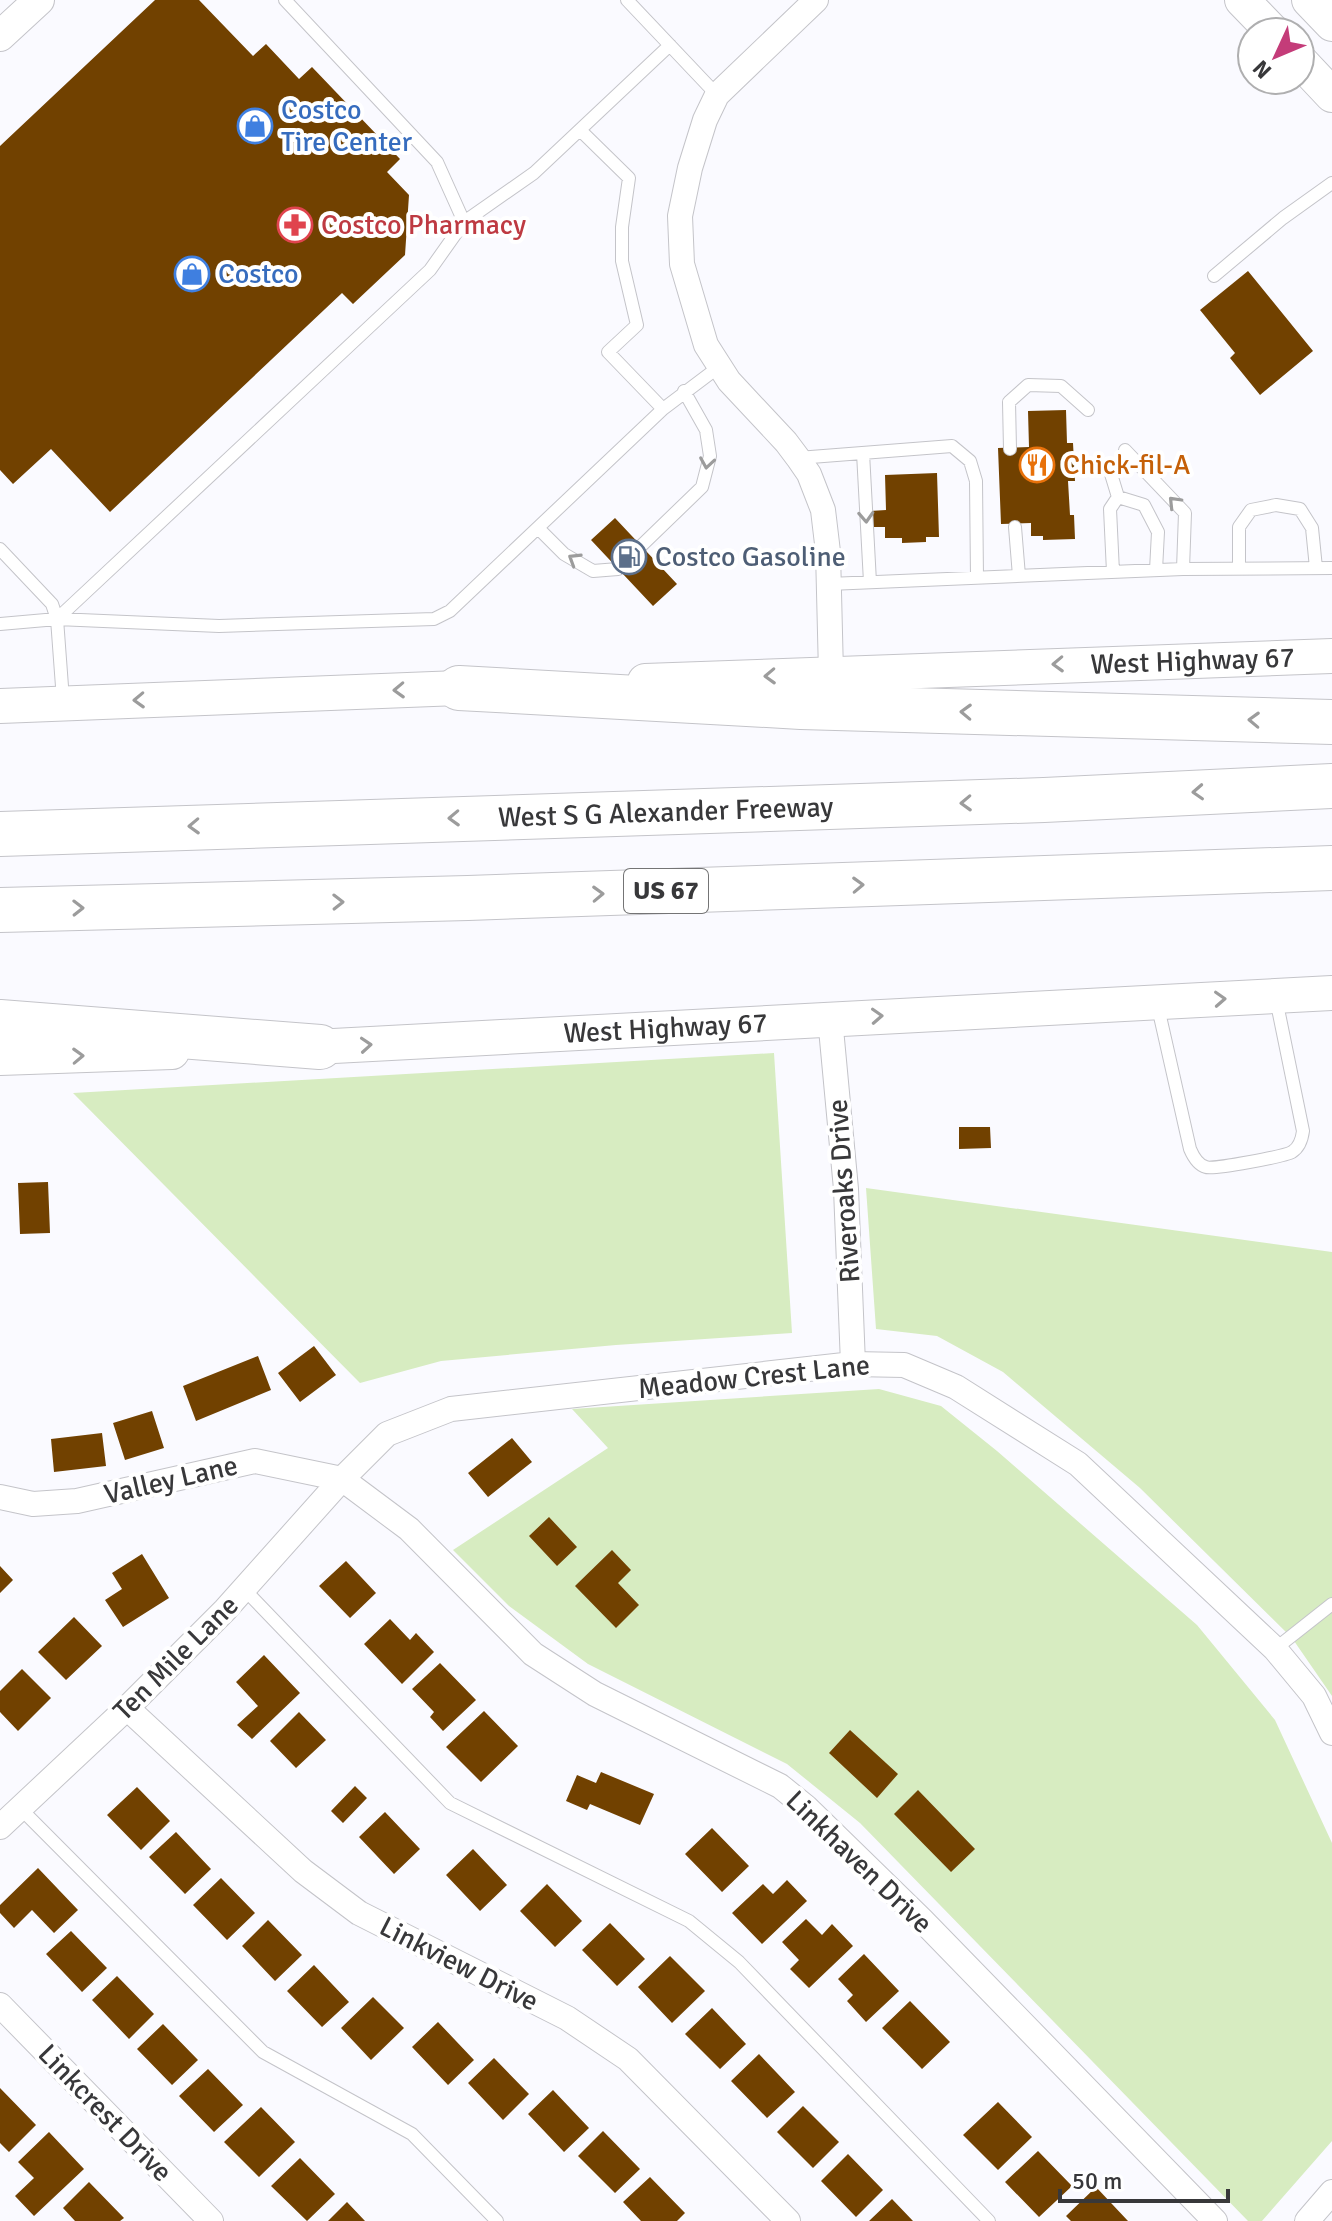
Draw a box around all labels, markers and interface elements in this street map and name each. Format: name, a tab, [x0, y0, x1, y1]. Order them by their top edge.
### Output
north arrow	[1236, 16, 1316, 96]
text: N	[1247, 55, 1277, 84]
place label: Costco Tire Center	[281, 93, 413, 159]
shop icon: Costco Tire Center	[236, 107, 274, 145]
pharmacy icon: Costco Pharmacy	[276, 206, 314, 244]
place label: Costco Pharmacy	[321, 208, 526, 242]
shop icon: Costco	[173, 255, 211, 293]
place label: Costco	[218, 257, 299, 291]
restaurant icon: Chick-fil-A	[1018, 446, 1056, 484]
place label: Chick-fil-A	[1063, 448, 1190, 482]
one-way arrow	[699, 456, 716, 470]
one-way arrow	[1170, 496, 1184, 511]
one-way arrow	[857, 511, 874, 524]
fuel station icon: Costco Gasoline	[610, 538, 648, 576]
place label: Costco Gasoline	[655, 540, 846, 574]
one-way arrow	[568, 554, 583, 569]
street label: West Highway 67	[1090, 640, 1295, 682]
one-way arrow	[1051, 656, 1064, 673]
one-way arrow	[763, 667, 776, 684]
one-way arrow	[392, 682, 405, 699]
one-way arrow	[132, 692, 145, 709]
one-way arrow	[959, 703, 972, 721]
one-way arrow	[1247, 711, 1260, 728]
one-way arrow	[1191, 784, 1204, 801]
street label: West S G Alexander Freeway	[497, 790, 834, 835]
one-way arrow	[959, 794, 972, 811]
one-way arrow	[447, 810, 460, 827]
one-way arrow	[187, 818, 200, 835]
road number: US 67	[624, 869, 708, 913]
one-way arrow	[852, 876, 865, 893]
one-way arrow	[592, 885, 605, 902]
one-way arrow	[332, 893, 345, 910]
one-way arrow	[72, 900, 85, 917]
one-way arrow	[1215, 990, 1227, 1007]
street label: West Highway 67	[563, 1006, 768, 1051]
one-way arrow	[871, 1007, 884, 1024]
one-way arrow	[360, 1036, 373, 1053]
one-way arrow	[72, 1047, 85, 1064]
street label: Riveroaks Drive	[821, 1098, 867, 1284]
street label: Meadow Crest Lane	[636, 1348, 872, 1406]
street label: Valley Lane	[101, 1448, 241, 1512]
street label: Ten Mile Lane	[106, 1588, 246, 1728]
street label: Linkhaven Drive	[779, 1784, 939, 1940]
street label: Linkview Drive	[374, 1909, 544, 2019]
street label: Linkcrest Drive	[31, 2037, 179, 2189]
scale bar	[1060, 2153, 1228, 2203]
text: 50 m	[1072, 2166, 1122, 2196]

